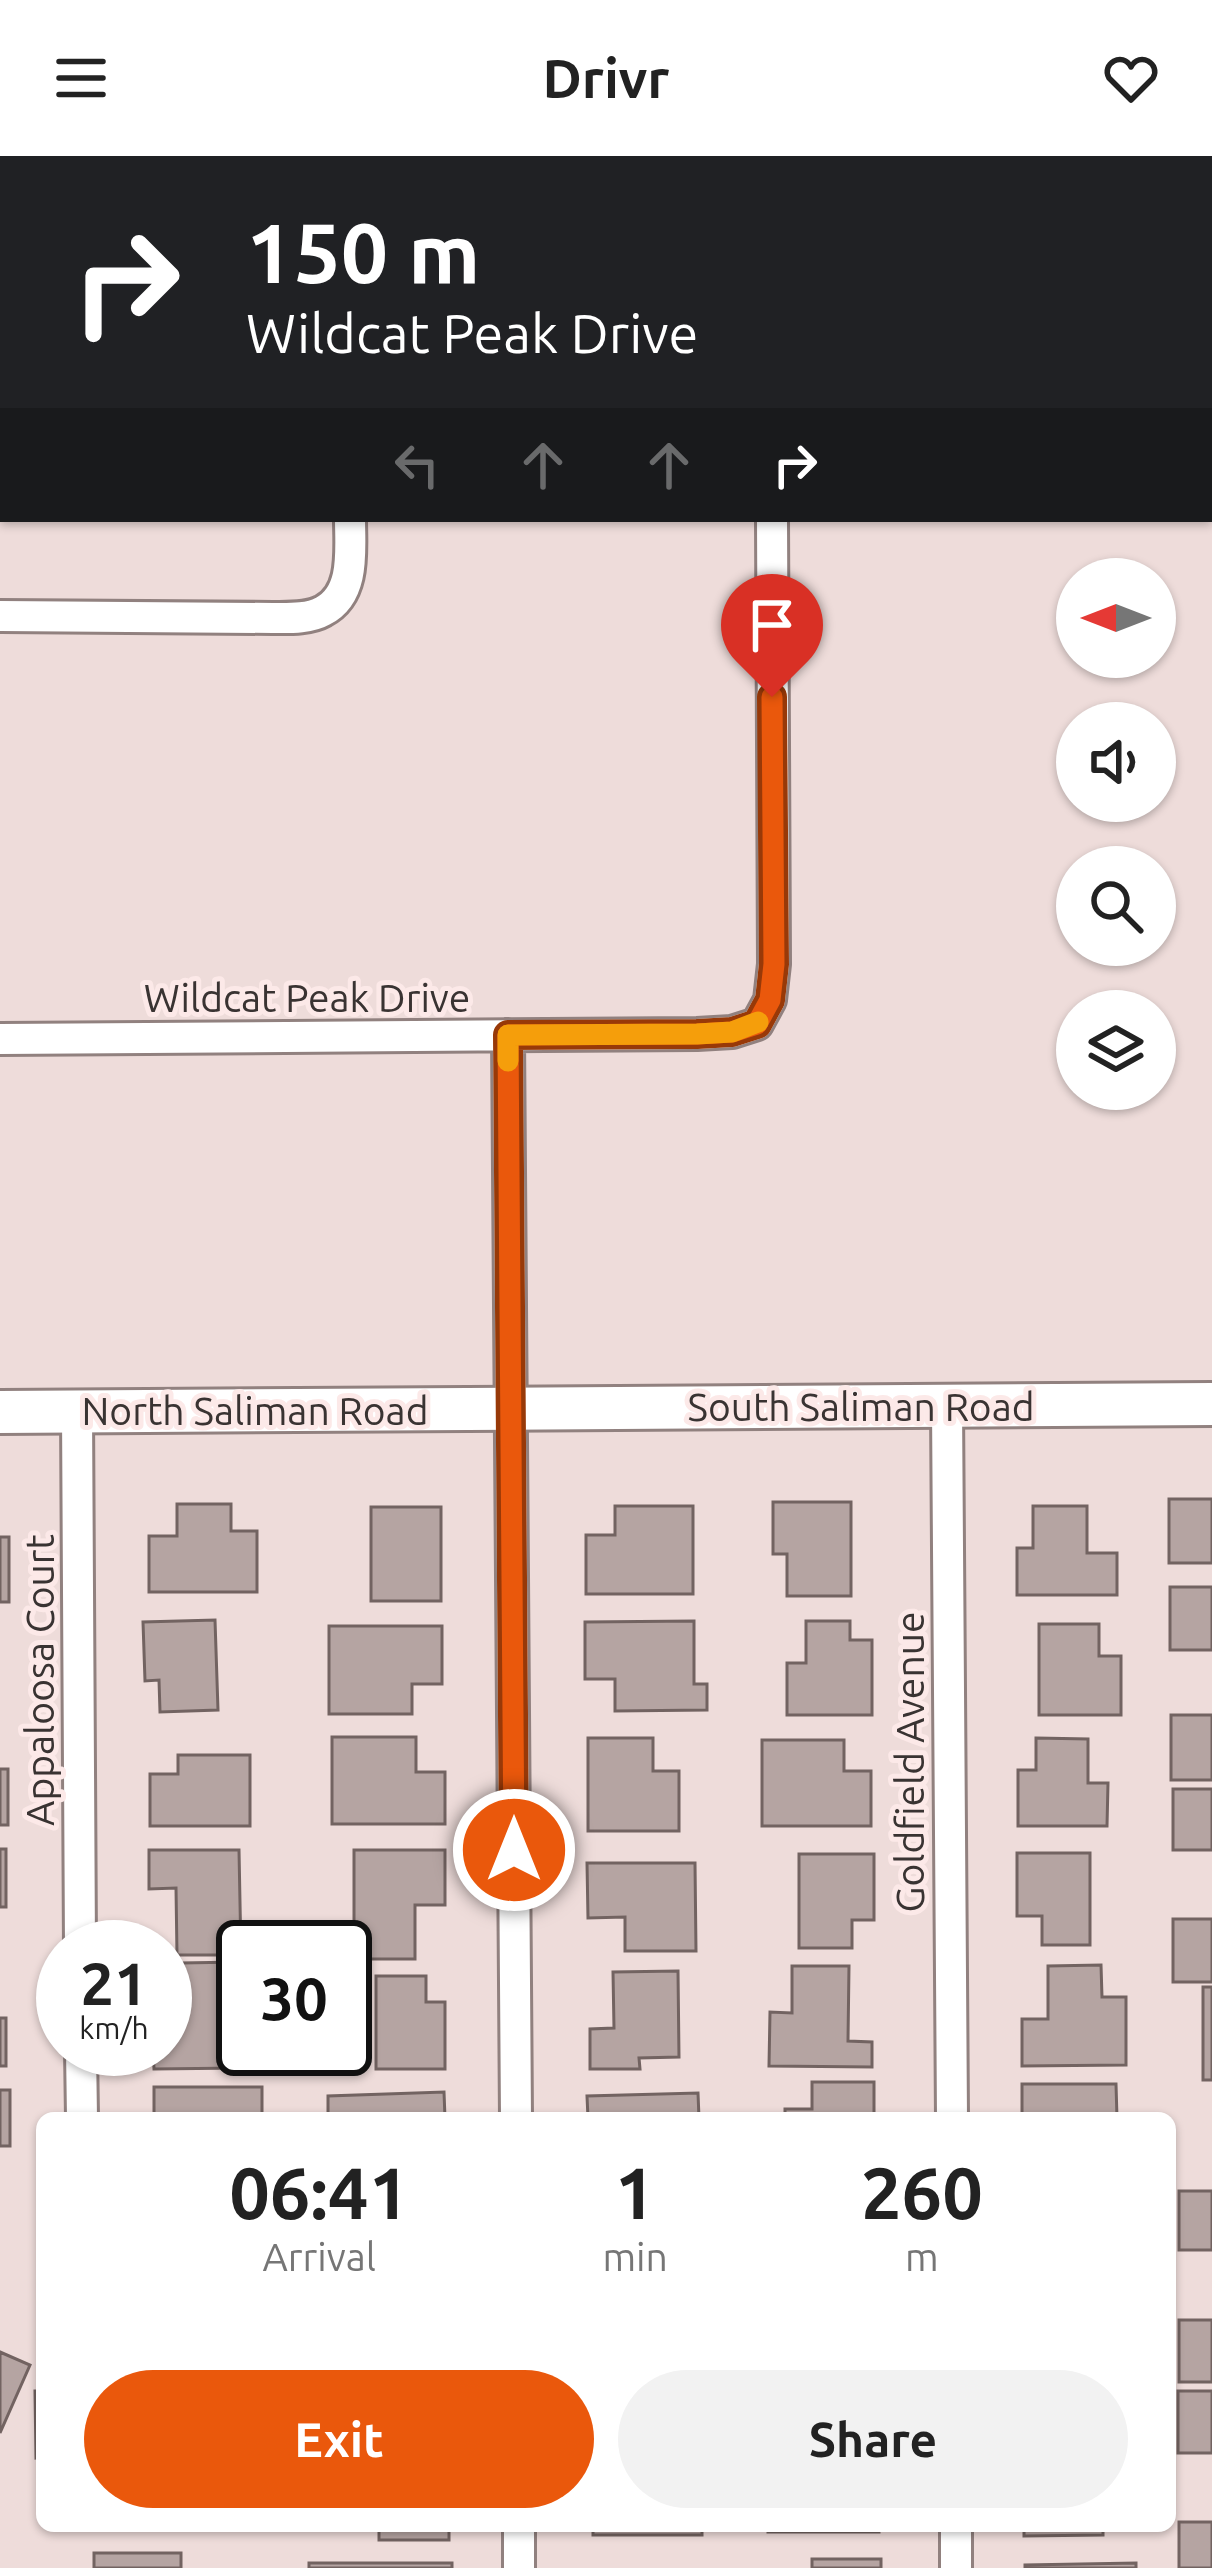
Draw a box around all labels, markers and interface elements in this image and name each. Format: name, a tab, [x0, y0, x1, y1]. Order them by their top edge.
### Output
icon: menu	[48, 45, 114, 111]
icon: heart	[1098, 45, 1164, 111]
text: Drivr	[543, 48, 669, 108]
icon: right	[48, 204, 204, 360]
text: 150 m	[246, 205, 480, 299]
text: Wildcat Peak Drive	[246, 303, 698, 363]
icon: left	[384, 432, 450, 498]
icon: ahead	[510, 432, 576, 498]
icon: ahead	[636, 432, 702, 498]
icon: right	[762, 432, 828, 498]
north arrow	[1056, 558, 1176, 678]
map controls	[1056, 558, 1176, 1110]
pin	[721, 574, 823, 697]
icon: arrive	[739, 592, 805, 658]
button: sound	[1056, 702, 1176, 822]
button: search	[1056, 846, 1176, 966]
street label: Wildcat Peak Drive	[144, 976, 470, 1019]
button: layers	[1056, 990, 1176, 1110]
street label: South Saliman Road	[687, 1385, 1035, 1428]
street label: North Saliman Road	[82, 1389, 428, 1432]
street label: Appaloosa Court	[18, 1534, 61, 1826]
street label: Goldfield Avenue	[888, 1612, 931, 1912]
position arrow	[451, 1787, 577, 1913]
speed limit sign: 30	[216, 1920, 372, 2076]
text: 21	[80, 1949, 148, 2016]
text: km/h	[79, 2011, 149, 2045]
text: 06:41	[229, 2152, 409, 2233]
text: 1	[615, 2152, 655, 2233]
text: 260	[861, 2152, 983, 2233]
text: Arrival	[262, 2235, 376, 2278]
text: min	[602, 2235, 668, 2278]
text: m	[905, 2235, 939, 2278]
button: Exit	[84, 2370, 594, 2508]
button: Share	[618, 2370, 1128, 2508]

